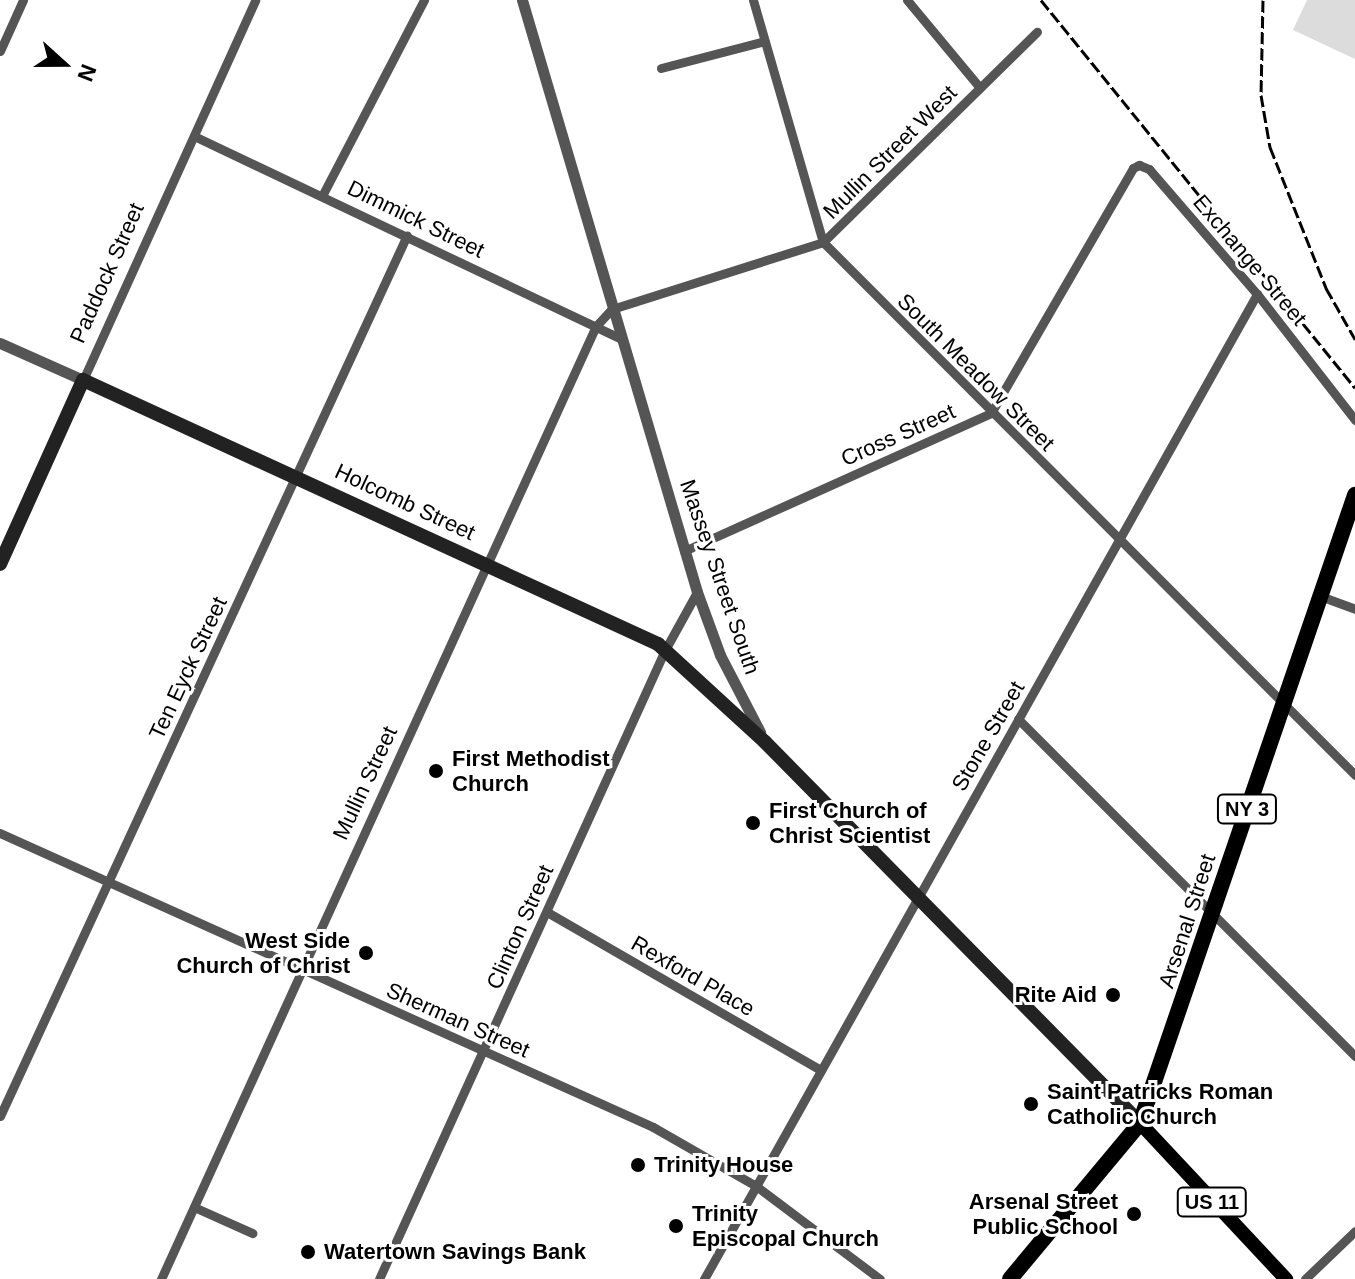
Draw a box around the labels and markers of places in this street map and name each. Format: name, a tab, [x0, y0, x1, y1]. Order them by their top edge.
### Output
place label: First Methodist Church	[452, 745, 610, 796]
marker: First Methodist Church	[427, 762, 445, 780]
place label: First Church of Christ Scientist	[769, 797, 930, 848]
marker: First Church of Christ Scientist	[744, 814, 762, 832]
place label: West Side Church of Christ	[176, 927, 350, 978]
marker: West Side Church of Christ	[357, 944, 375, 962]
place label: Rite Aid	[1014, 982, 1097, 1008]
marker: Rite Aid	[1104, 986, 1122, 1004]
place label: Saint Patricks Roman Catholic Church	[1047, 1078, 1273, 1130]
marker: Saint Patricks Roman Catholic Church	[1022, 1095, 1040, 1113]
place label: Trinity House	[654, 1152, 793, 1178]
marker: Trinity House	[629, 1156, 647, 1174]
place label: Arsenal Street Public School	[969, 1188, 1118, 1240]
place label: Trinity Episcopal Church	[692, 1200, 879, 1252]
marker: Arsenal Street Public School	[1125, 1205, 1143, 1223]
marker: Trinity Episcopal Church	[667, 1217, 685, 1235]
place label: Watertown Savings Bank	[324, 1239, 586, 1265]
marker: Watertown Savings Bank	[299, 1243, 317, 1261]

